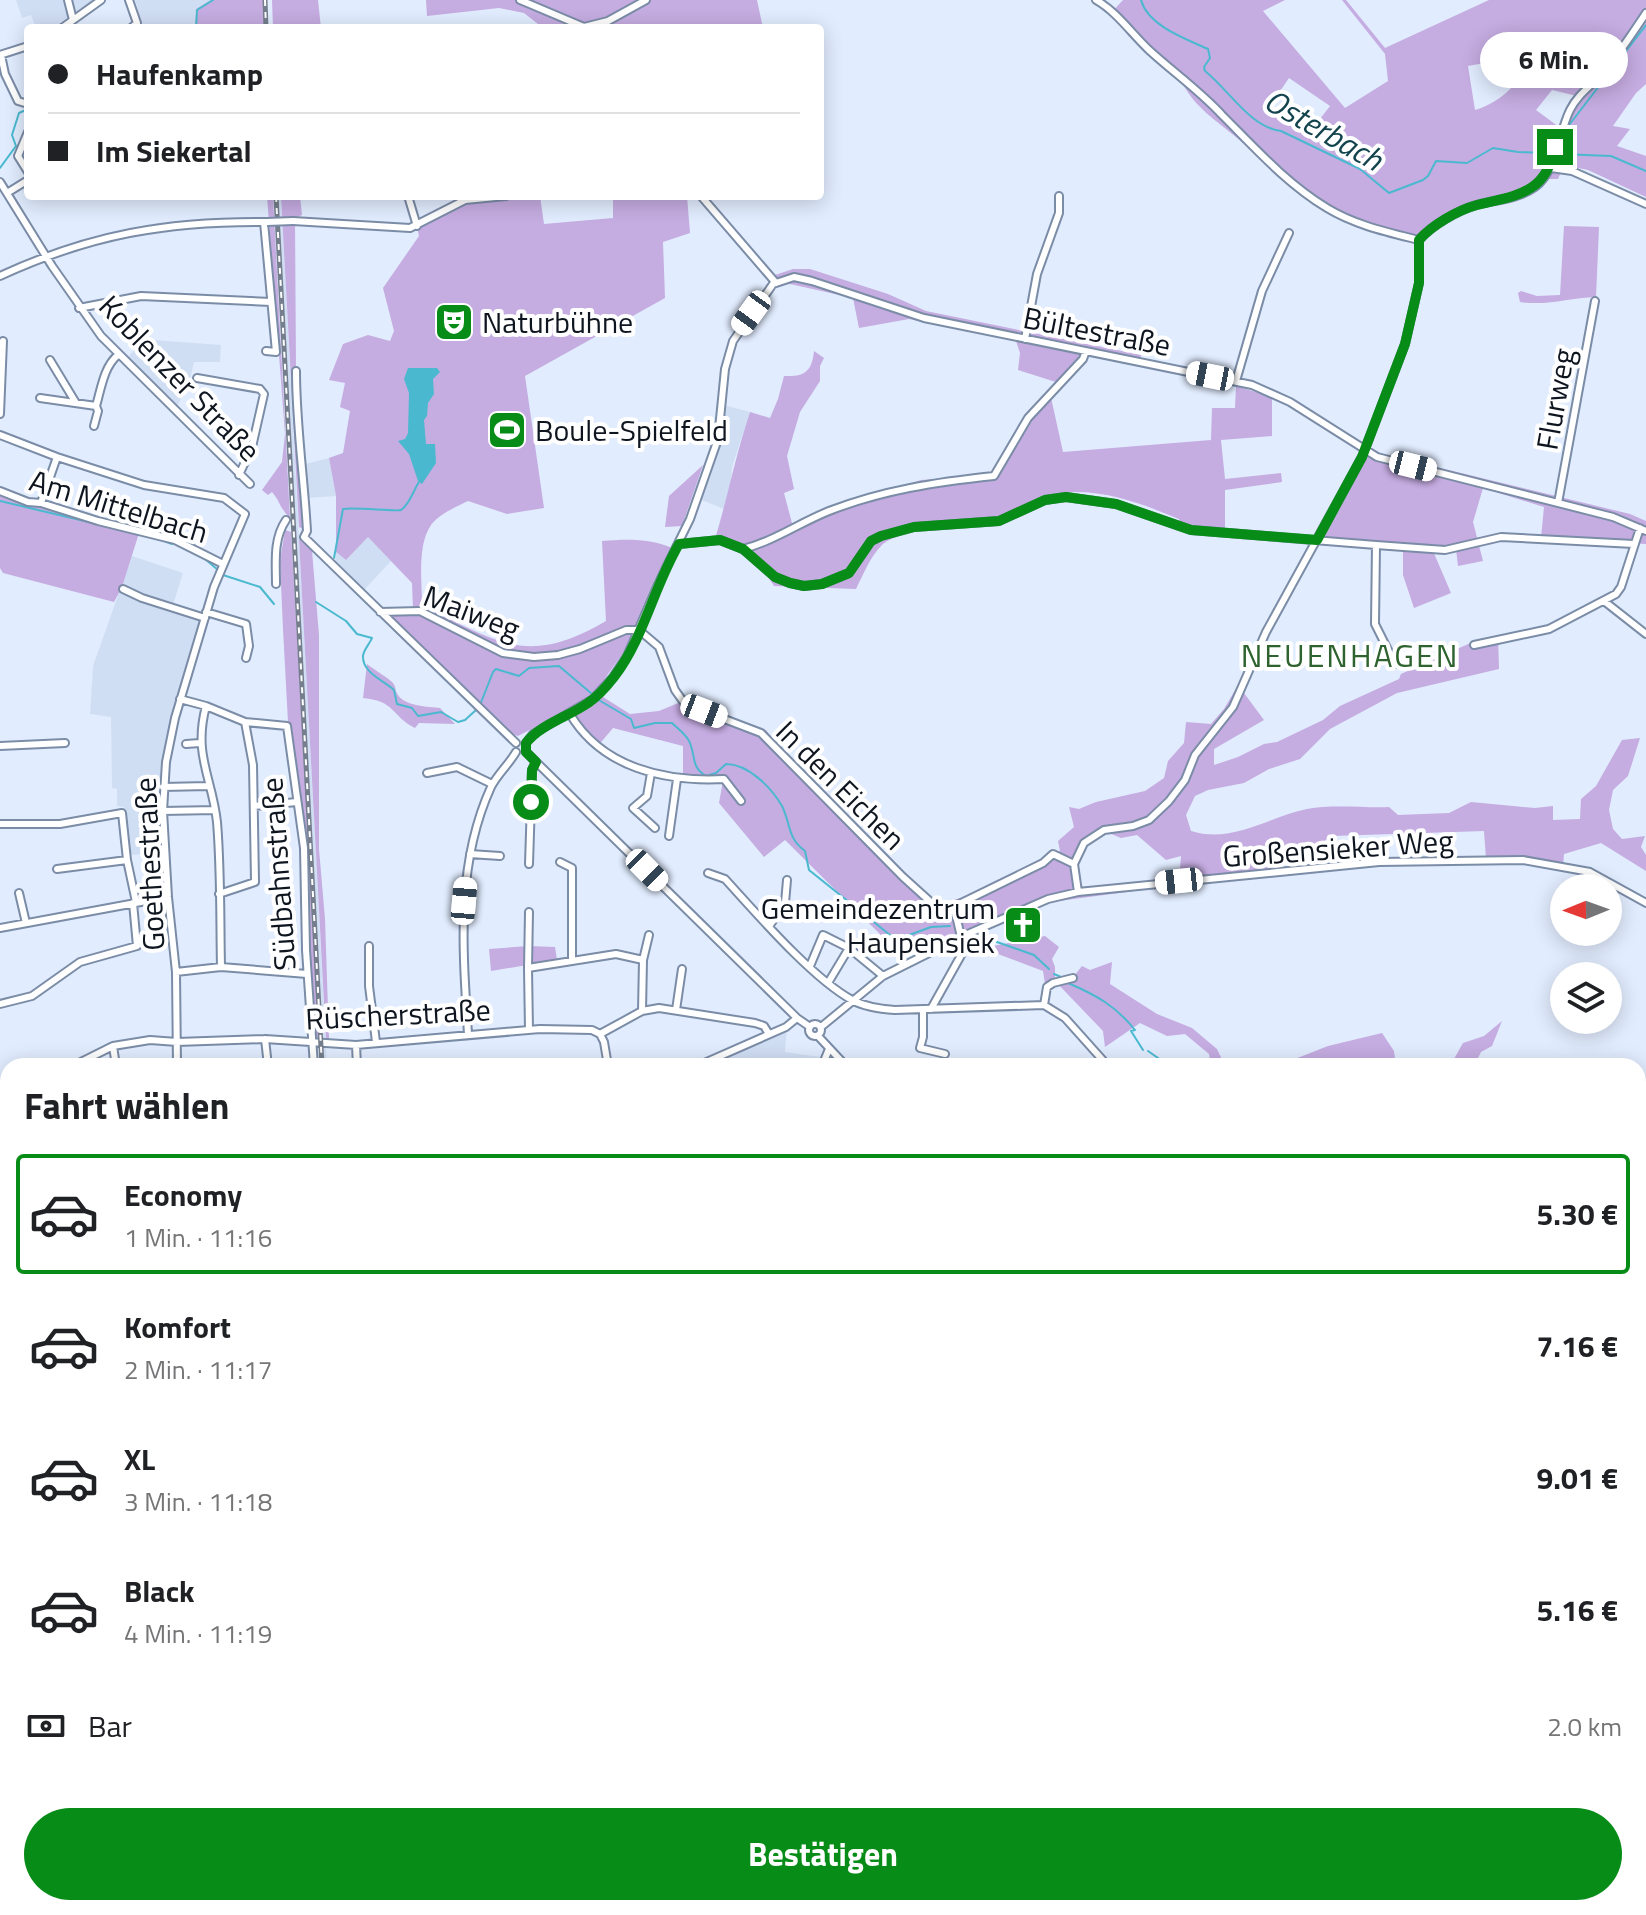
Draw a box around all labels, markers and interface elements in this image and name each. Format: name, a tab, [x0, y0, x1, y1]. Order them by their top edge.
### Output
callout: 6 Min.	[1481, 31, 1629, 87]
text: 6 Min.	[1519, 40, 1589, 79]
text: Haufenkamp	[96, 51, 263, 97]
water label: Osterbach	[1256, 76, 1393, 183]
text: Im Siekertal	[96, 128, 252, 174]
route end	[1537, 129, 1573, 165]
street label: Koblenzer Straße	[88, 284, 272, 472]
car	[727, 287, 775, 339]
street label: Bültestraße	[1019, 294, 1175, 368]
place label: Naturbühne	[482, 299, 633, 345]
theatre icon: Naturbühne	[433, 301, 475, 343]
street label: Flurweg	[1523, 345, 1587, 453]
car	[1184, 360, 1236, 392]
place label: Boule-Spielfeld	[535, 407, 728, 453]
sports icon: Boule-Spielfeld	[486, 409, 528, 451]
car	[1387, 449, 1439, 483]
street label: Am Mittelbach	[24, 457, 214, 555]
street label: Maiweg	[417, 573, 527, 651]
district label: NEUENHAGEN	[1241, 631, 1459, 679]
car	[677, 691, 731, 731]
street label: In den Eichen	[766, 710, 916, 860]
street label: Goethestraße	[121, 776, 177, 952]
street label: Südbahnstraße	[248, 776, 308, 972]
route start	[513, 784, 549, 820]
street label: Großensieker Weg	[1221, 817, 1455, 879]
car	[622, 845, 672, 895]
car	[1154, 867, 1204, 895]
north arrow	[1550, 874, 1622, 946]
map controls	[1550, 874, 1622, 1034]
car	[450, 876, 478, 926]
place label: Gemeindezentrum Haupensiek	[761, 885, 995, 965]
church icon: Gemeindezentrum Haupensiek	[1002, 904, 1044, 946]
button: layers	[1550, 962, 1622, 1034]
street label: Rüscherstraße	[304, 986, 492, 1042]
text: Fahrt wählen	[24, 1078, 229, 1133]
text: Economy	[124, 1172, 242, 1218]
icon: car	[28, 1178, 100, 1250]
text: 5.30 €	[1537, 1191, 1618, 1237]
text: 1 Min. · 11:16	[124, 1218, 272, 1257]
text: Komfort	[124, 1304, 231, 1350]
icon: car	[28, 1310, 100, 1382]
text: 7.16 €	[1537, 1323, 1618, 1369]
text: 2 Min. · 11:17	[124, 1350, 272, 1389]
text: XL	[124, 1436, 155, 1482]
icon: car	[28, 1442, 100, 1514]
text: 9.01 €	[1537, 1455, 1618, 1501]
text: 3 Min. · 11:18	[124, 1482, 272, 1521]
text: Black	[124, 1568, 195, 1614]
icon: car	[28, 1574, 100, 1646]
text: 5.16 €	[1537, 1587, 1618, 1633]
text: 4 Min. · 11:19	[124, 1614, 272, 1653]
text: Bar	[88, 1703, 132, 1749]
icon: cash	[24, 1704, 68, 1748]
text: 2.0 km	[1547, 1707, 1622, 1746]
button: Bestätigen	[24, 1808, 1622, 1900]

